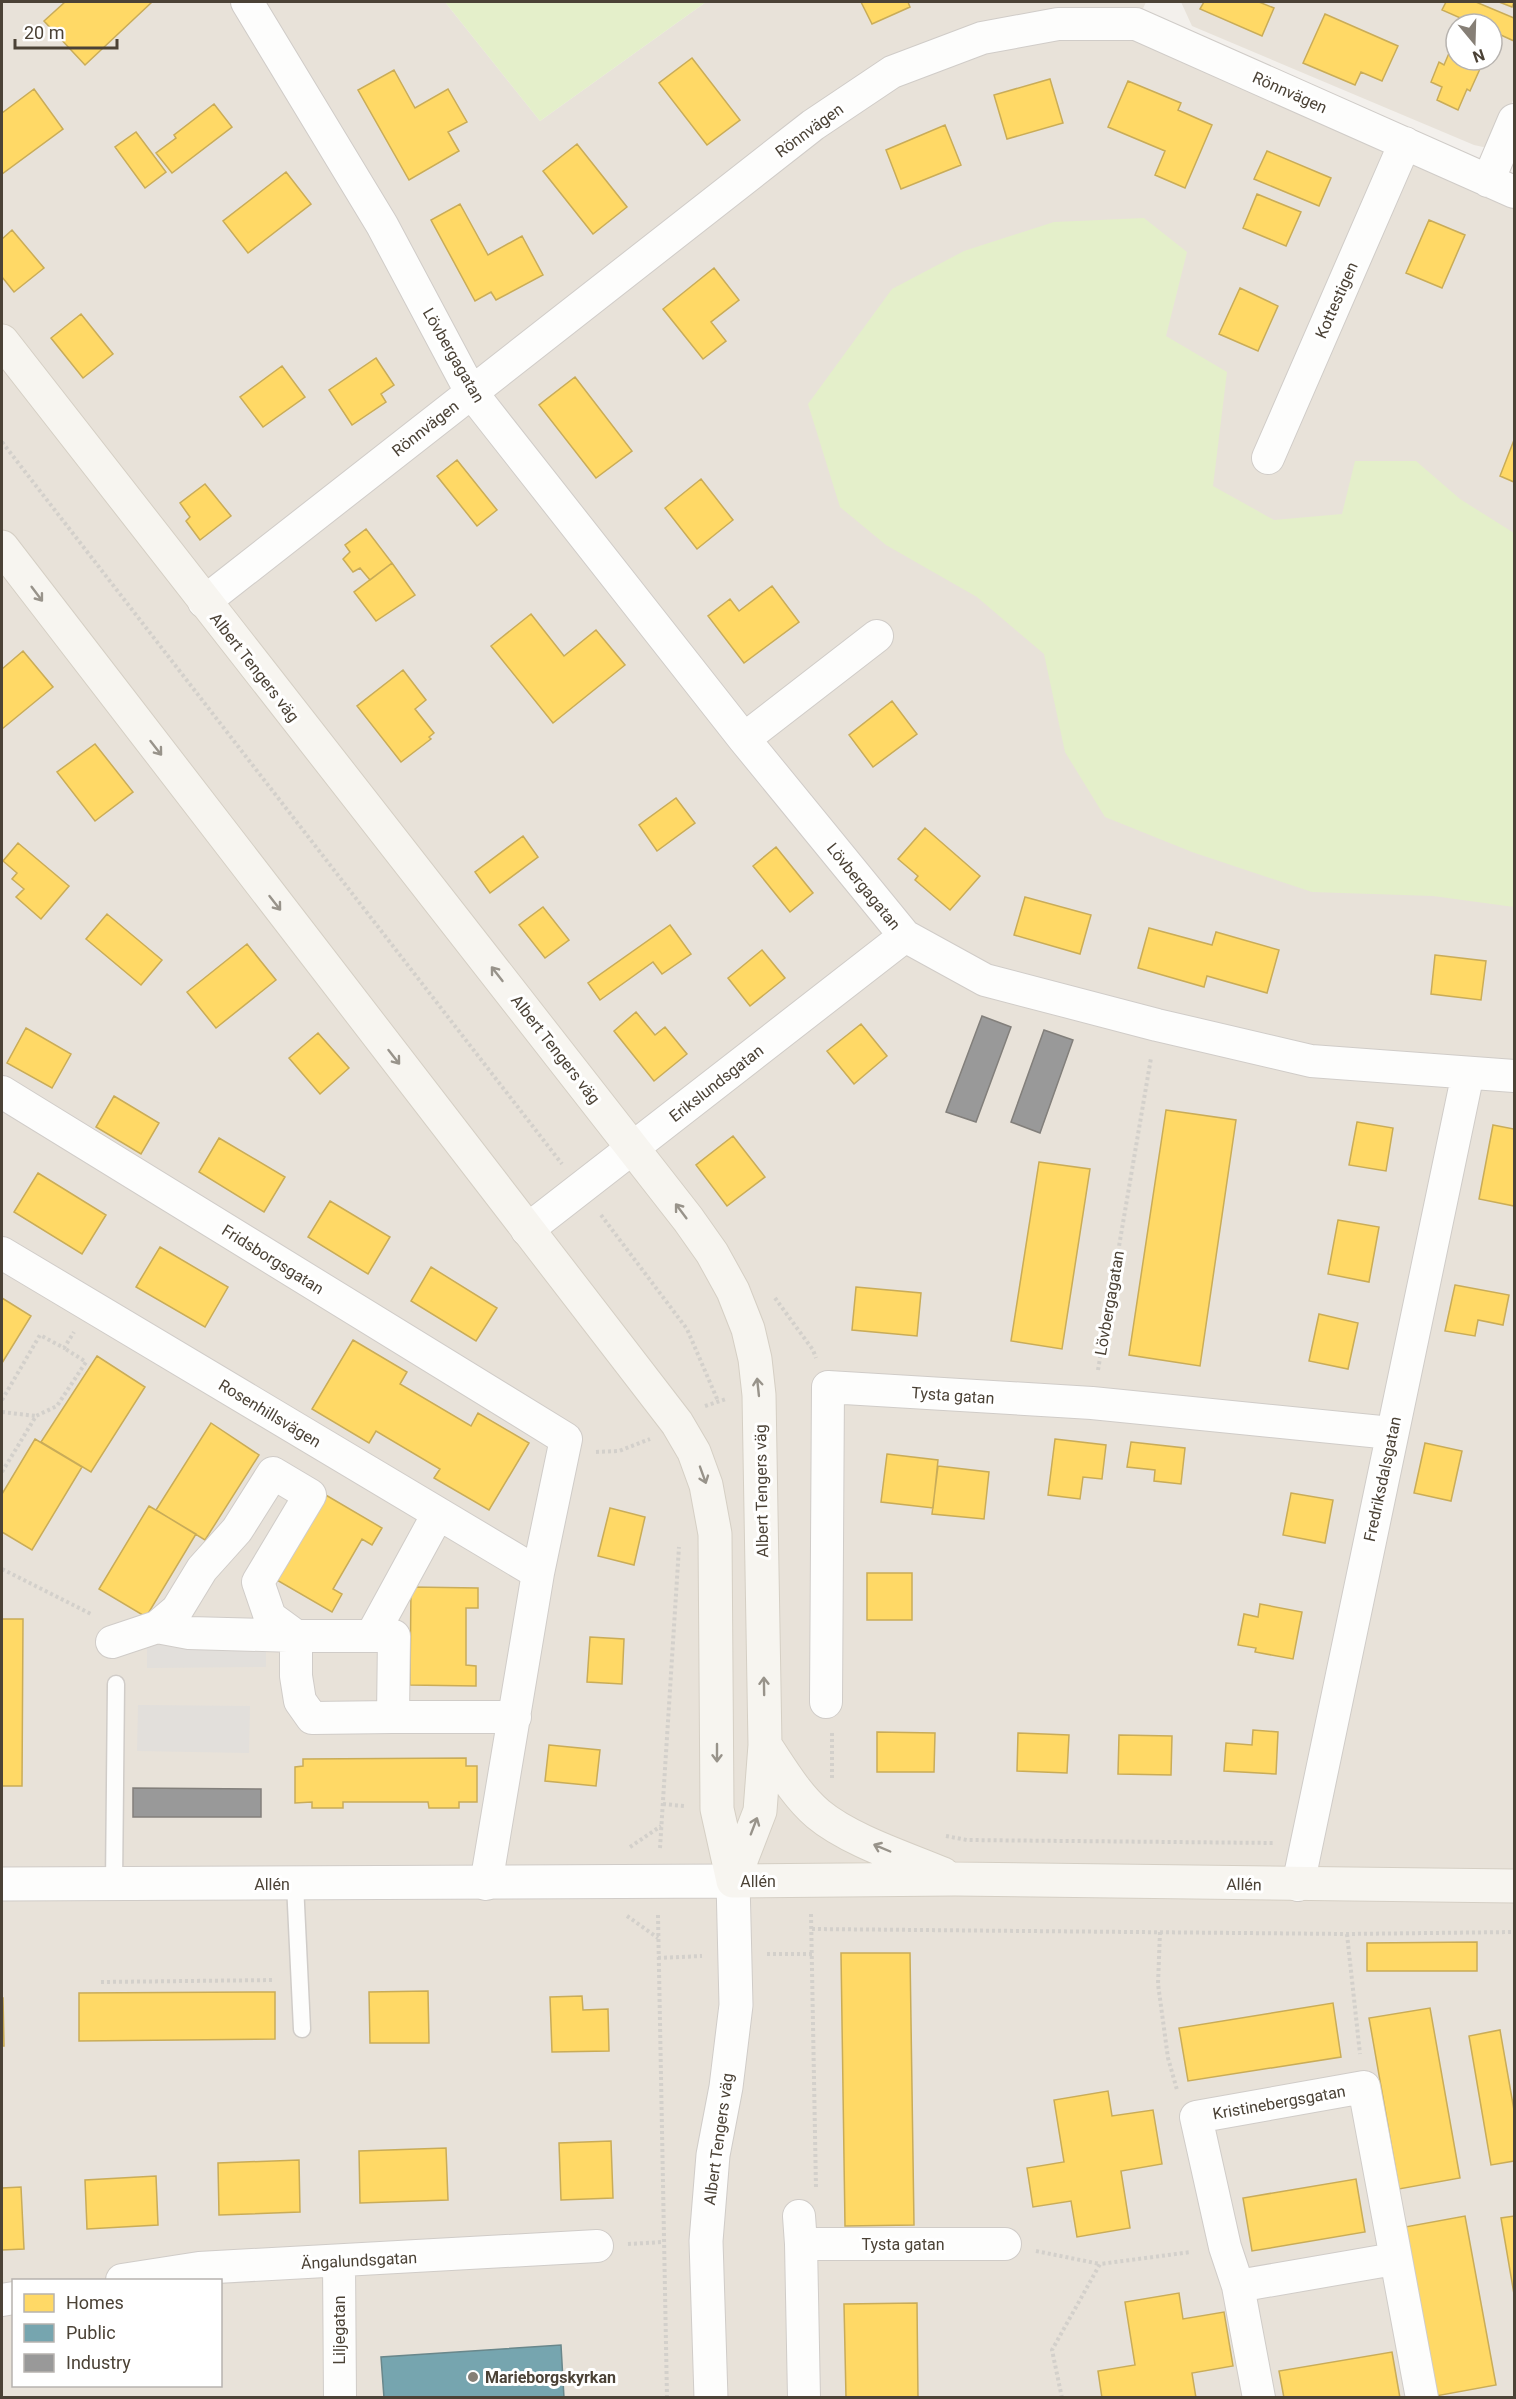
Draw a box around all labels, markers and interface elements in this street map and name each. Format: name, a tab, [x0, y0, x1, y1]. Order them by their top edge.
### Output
scale bar	[15, 12, 117, 50]
north arrow	[1444, 12, 1504, 72]
text: 20 m	[24, 22, 64, 43]
text: N	[1470, 45, 1487, 67]
street label: Rönnvägen	[1250, 68, 1330, 117]
street label: Rönnvägen	[772, 99, 847, 161]
street label: Kottestigen	[1311, 259, 1362, 341]
street label: Lövbergagatan	[419, 304, 488, 406]
street label: Rönnvägen	[388, 396, 462, 460]
one-way arrow	[30, 585, 43, 601]
street label: Albert Tengers väg	[206, 609, 303, 726]
one-way arrow	[149, 740, 162, 756]
street label: Lövbergagatan	[823, 839, 904, 934]
one-way arrow	[268, 894, 281, 910]
one-way arrow	[490, 967, 503, 983]
street label: Albert Tengers väg	[507, 991, 604, 1108]
street label: Erikslundsgatan	[666, 1041, 767, 1126]
one-way arrow	[387, 1049, 400, 1065]
one-way arrow	[675, 1203, 688, 1219]
street label: Fridsborgsgatan	[218, 1221, 327, 1298]
street label: Lövbergagatan	[1091, 1249, 1128, 1357]
street label: Rosenhillsvägen	[215, 1375, 324, 1451]
one-way arrow	[752, 1377, 763, 1397]
street label: Tysta gatan	[911, 1383, 995, 1408]
street label: Fredriksdalsgatan	[1360, 1415, 1405, 1543]
street label: Albert Tengers väg	[751, 1424, 772, 1558]
one-way arrow	[698, 1465, 709, 1484]
one-way arrow	[758, 1677, 770, 1697]
one-way arrow	[711, 1742, 723, 1762]
one-way arrow	[749, 1818, 760, 1836]
one-way arrow	[873, 1842, 891, 1853]
street label: Allén	[740, 1872, 776, 1891]
street label: Allén	[254, 1875, 290, 1894]
street label: Allén	[1226, 1875, 1262, 1894]
street label: Albert Tengers väg	[700, 2072, 737, 2206]
street label: Kristinebergsgatan	[1211, 2081, 1347, 2124]
street label: Tysta gatan	[861, 2235, 945, 2254]
street label: Ängalundsgatan	[300, 2248, 418, 2273]
legend	[12, 2279, 222, 2387]
text: Homes	[66, 2292, 124, 2313]
street label: Liljegatan	[330, 2295, 349, 2365]
text: Public	[66, 2322, 116, 2343]
text: Industry	[66, 2352, 131, 2373]
place label: Marieborgskyrkan	[485, 2368, 616, 2387]
marker: Marieborgskyrkan	[466, 2370, 480, 2384]

